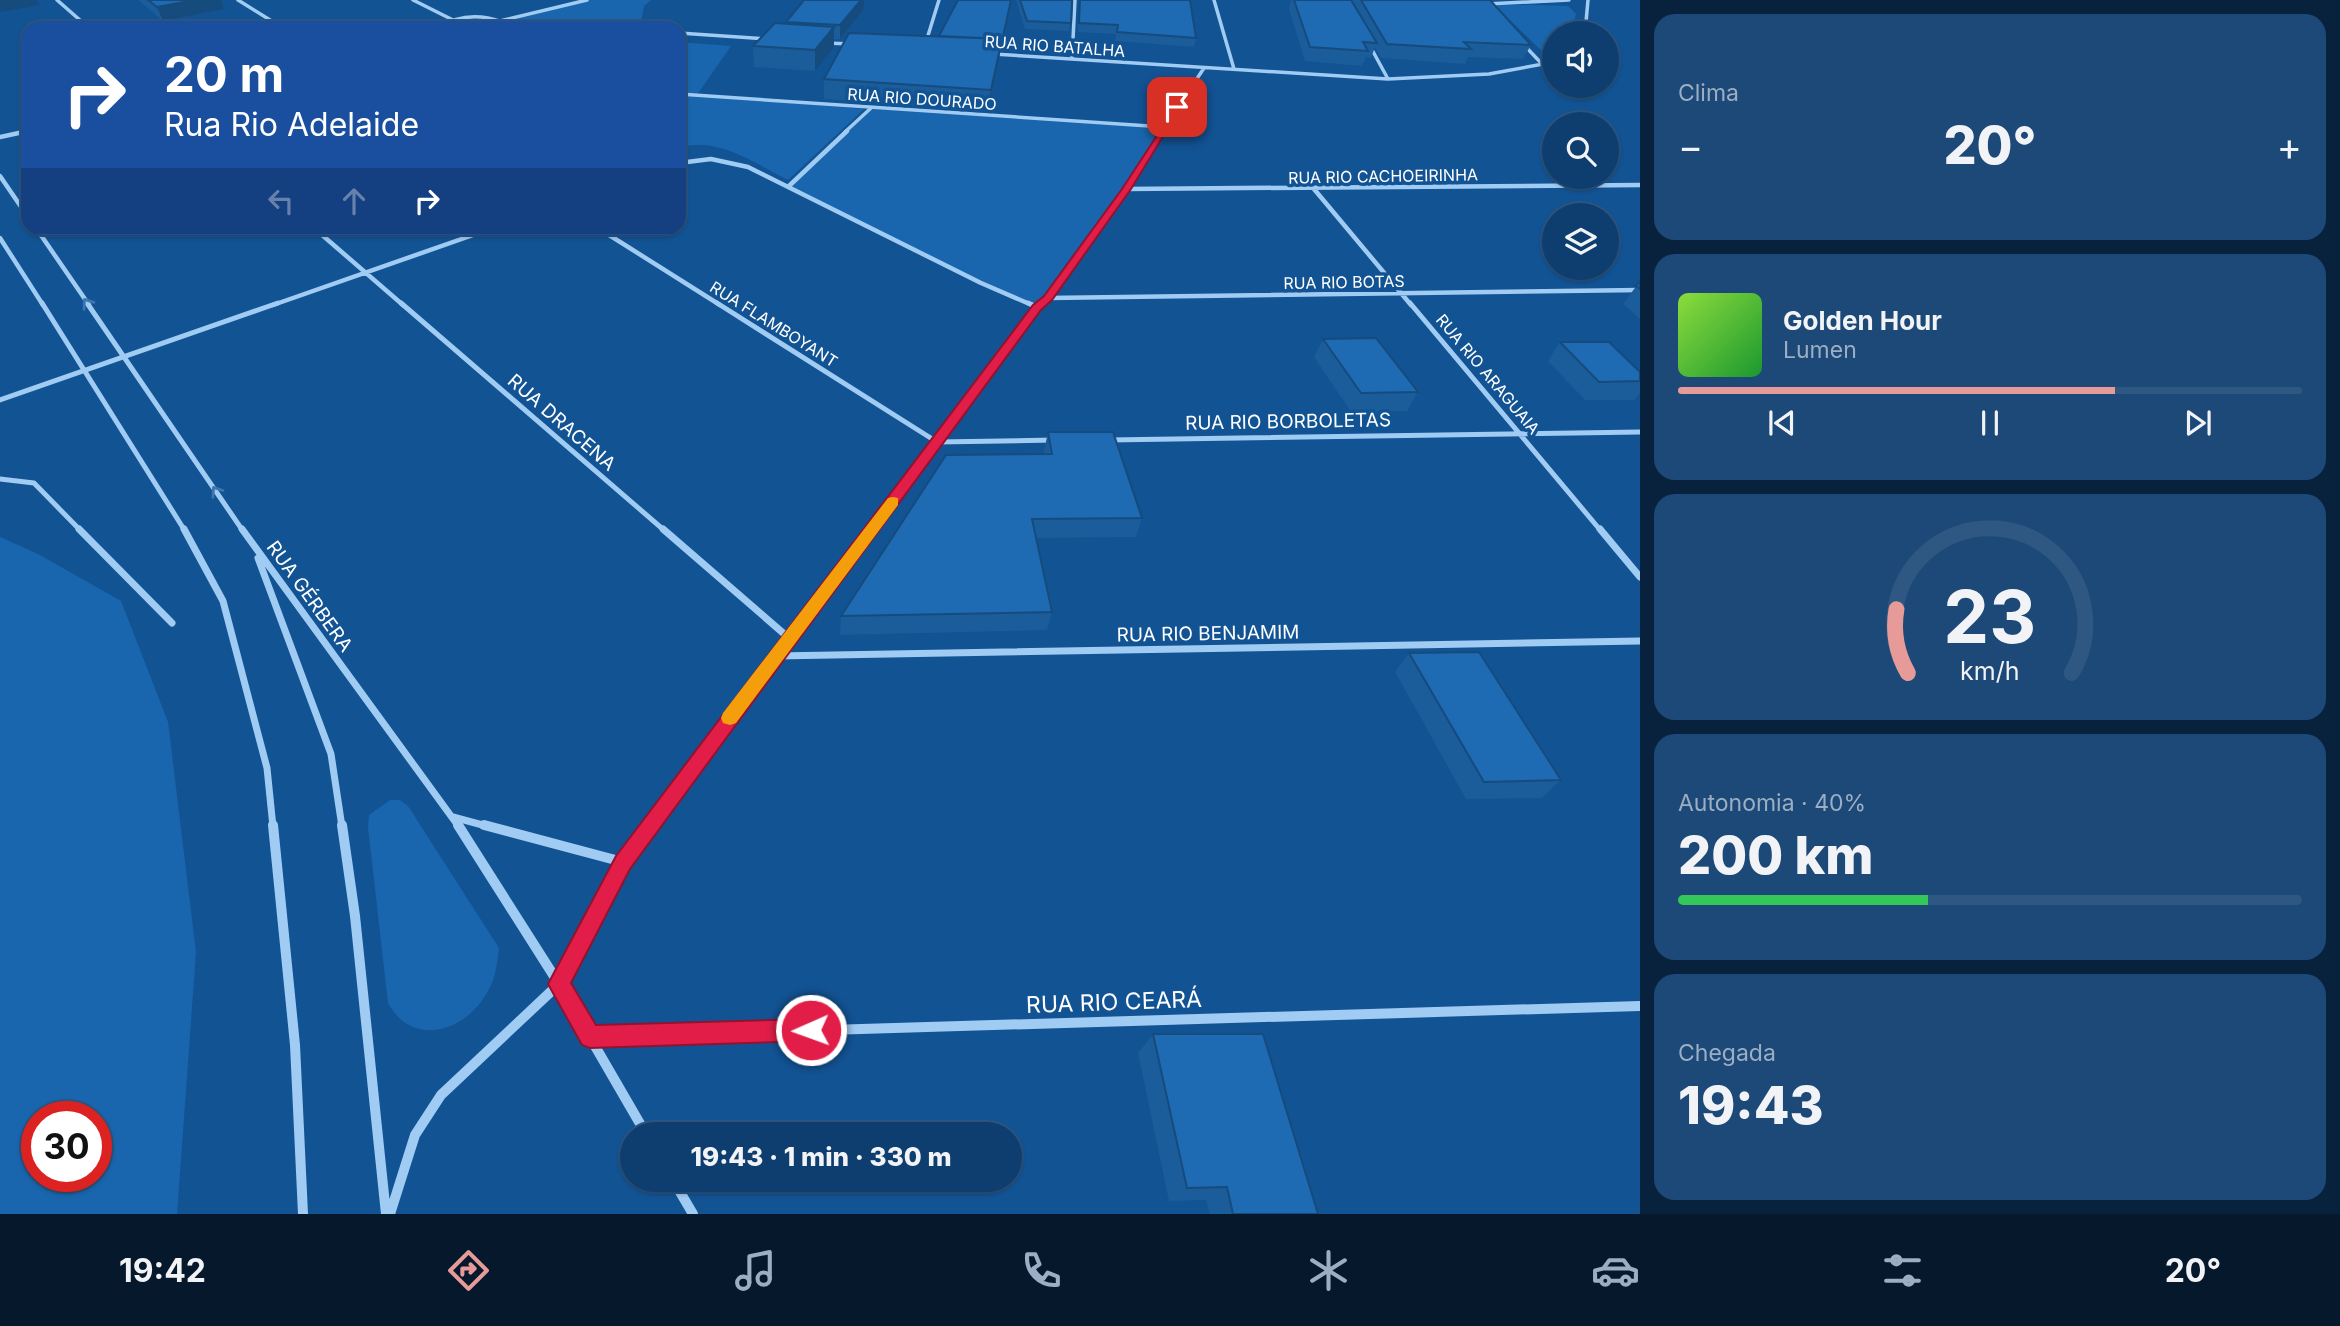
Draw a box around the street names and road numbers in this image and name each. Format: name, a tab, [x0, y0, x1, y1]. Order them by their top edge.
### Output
street label: RUA RIO BATALHA	[984, 31, 1126, 61]
street label: RUA RIO DOURADO	[847, 84, 997, 114]
street label: RUA RIO CACHOEIRINHA	[1288, 164, 1478, 188]
street label: RUA RIO BOTAS	[1283, 271, 1405, 293]
street label: RUA FLAMBOYANT	[707, 277, 841, 371]
street label: RUA RIO ARAGUAIA	[1432, 310, 1544, 438]
street label: RUA DRACENA	[503, 369, 620, 476]
street label: RUA RIO BORBOLETAS	[1185, 408, 1391, 435]
street label: RUA GÉRBERA	[262, 536, 358, 656]
street label: RUA RIO BENJAMIM	[1116, 620, 1300, 647]
street label: RUA RIO CEARÁ	[1026, 985, 1203, 1019]

